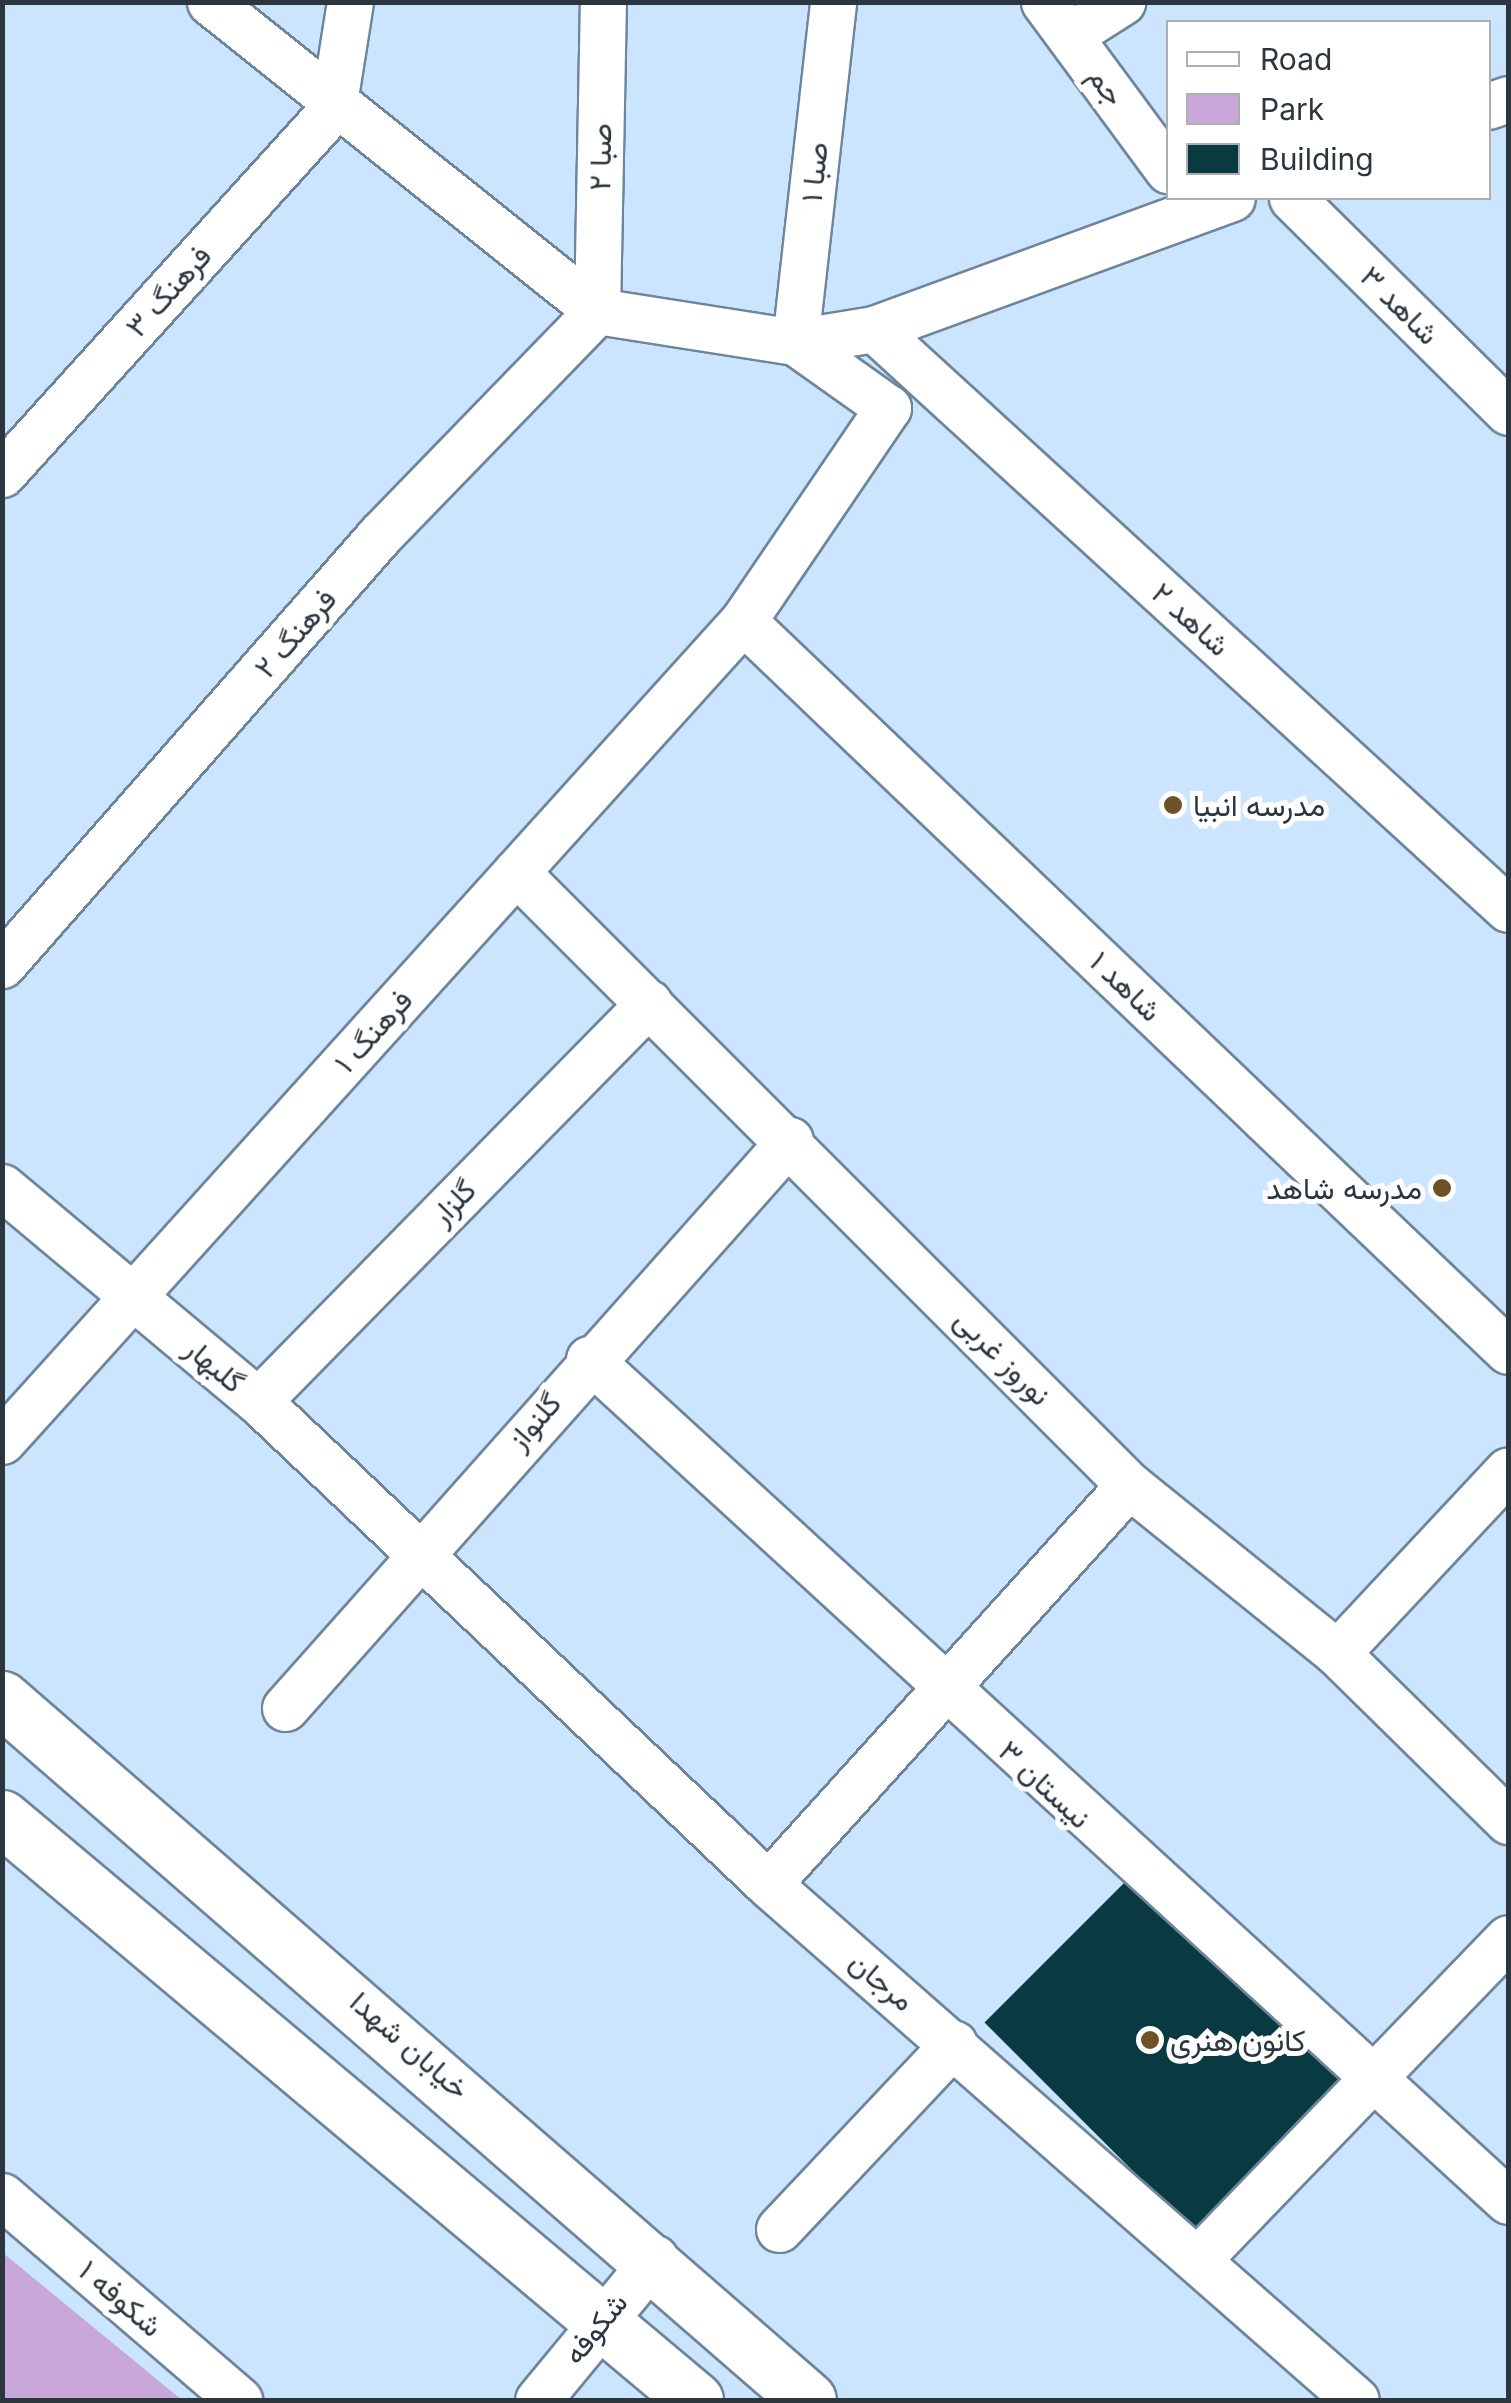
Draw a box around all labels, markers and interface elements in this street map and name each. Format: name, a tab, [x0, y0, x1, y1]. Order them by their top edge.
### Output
legend	[1166, 20, 1491, 200]
text: Road	[1260, 41, 1332, 77]
street label: جم	[1081, 60, 1133, 112]
text: Park	[1260, 91, 1324, 127]
street label: صبا ۲	[581, 123, 619, 191]
street label: صبا ۱	[793, 140, 835, 204]
text: Building	[1260, 141, 1374, 177]
street label: فرهنگ ۳	[118, 238, 218, 344]
street label: شاهد ۳	[1353, 258, 1447, 352]
street label: شاهد ۲	[1145, 575, 1237, 663]
street label: فرهنگ ۲	[247, 581, 343, 685]
place label: مدرسه انبیا	[1193, 787, 1325, 823]
marker: مدرسه انبیا	[1162, 794, 1184, 816]
street label: شاهد ۱	[1083, 943, 1169, 1029]
street label: فرهنگ ۱	[326, 982, 420, 1080]
place label: مدرسه شاهد	[1266, 1170, 1422, 1206]
street label: گلزار	[423, 1172, 483, 1232]
marker: مدرسه شاهد	[1431, 1177, 1453, 1199]
street label: نوروز غربی	[947, 1301, 1059, 1413]
street label: گلبهار	[178, 1330, 252, 1400]
street label: گلنواز	[500, 1385, 568, 1457]
street label: نیستان ۳	[992, 1732, 1098, 1836]
street label: مرجان	[842, 1944, 922, 2018]
street label: خیابان شهدا	[343, 1984, 477, 2106]
place label: کانون هنری	[1170, 2022, 1306, 2058]
marker: کانون هنری	[1139, 2029, 1161, 2051]
street label: شکوفه ۱	[72, 2252, 170, 2344]
street label: شکوفه	[555, 2285, 635, 2371]

